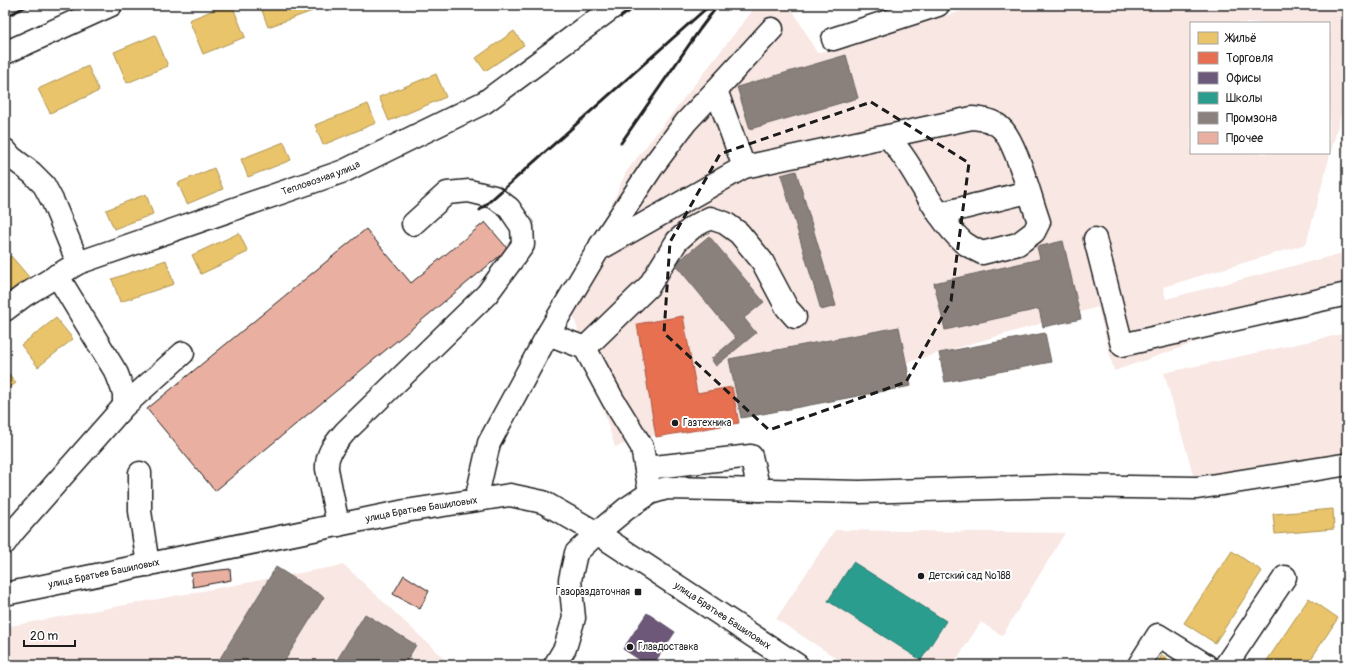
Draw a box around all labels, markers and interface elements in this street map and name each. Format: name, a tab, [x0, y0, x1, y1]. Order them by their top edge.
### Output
legend	[1190, 22, 1330, 154]
text: Жильё	[1224, 31, 1257, 46]
text: Торговля	[1226, 51, 1274, 66]
text: Офисы	[1226, 71, 1262, 86]
text: Школы	[1226, 91, 1263, 106]
text: Промзона	[1226, 111, 1277, 126]
text: Прочее	[1226, 131, 1263, 146]
street label: Тепловозная улица	[280, 158, 362, 198]
place label: Газтехника	[683, 417, 732, 429]
marker: Газтехника	[670, 418, 680, 428]
street label: улица Братьев Башиловых	[363, 494, 478, 525]
street label: улица Братьев Башиловых	[46, 556, 161, 591]
place label: Детский сад №188	[928, 570, 1011, 582]
marker: Детский сад №188	[916, 571, 926, 581]
street label: улица Братьев Башиловых	[671, 579, 773, 652]
place label: Газораздаточная	[556, 586, 630, 598]
marker: Газораздаточная	[633, 587, 643, 597]
scale bar	[24, 622, 75, 648]
text: 20 m	[30, 629, 59, 644]
place label: Главдоставка	[638, 641, 699, 653]
marker: Главдоставка	[625, 642, 635, 652]

